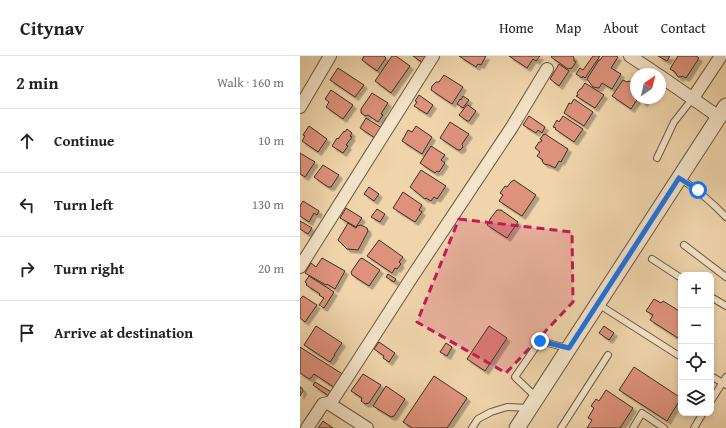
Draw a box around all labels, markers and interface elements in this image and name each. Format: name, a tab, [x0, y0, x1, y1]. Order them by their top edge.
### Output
text: Citynav	[20, 14, 84, 42]
text: Home	[499, 18, 534, 38]
text: Map	[556, 18, 581, 38]
text: About	[603, 18, 639, 38]
text: Contact	[661, 18, 706, 38]
north arrow	[630, 68, 666, 104]
text: 2 min	[16, 70, 58, 95]
text: Walk · 160 m	[217, 73, 284, 92]
icon: ahead	[16, 130, 38, 152]
text: Continue	[54, 130, 115, 151]
text: 10 m	[258, 131, 284, 150]
route start	[689, 181, 707, 199]
icon: left	[16, 194, 38, 216]
text: Turn left	[54, 194, 113, 215]
text: 130 m	[252, 195, 284, 214]
icon: right	[16, 258, 38, 280]
text: Turn right	[54, 258, 125, 279]
text: 20 m	[258, 259, 284, 278]
map controls	[678, 272, 714, 416]
button: +	[678, 272, 714, 308]
button: −	[678, 308, 714, 344]
icon: arrive	[16, 322, 38, 344]
text: Arrive at destination	[54, 322, 193, 343]
route end	[531, 332, 549, 350]
button: locate	[678, 344, 714, 380]
button: layers	[678, 380, 714, 416]

